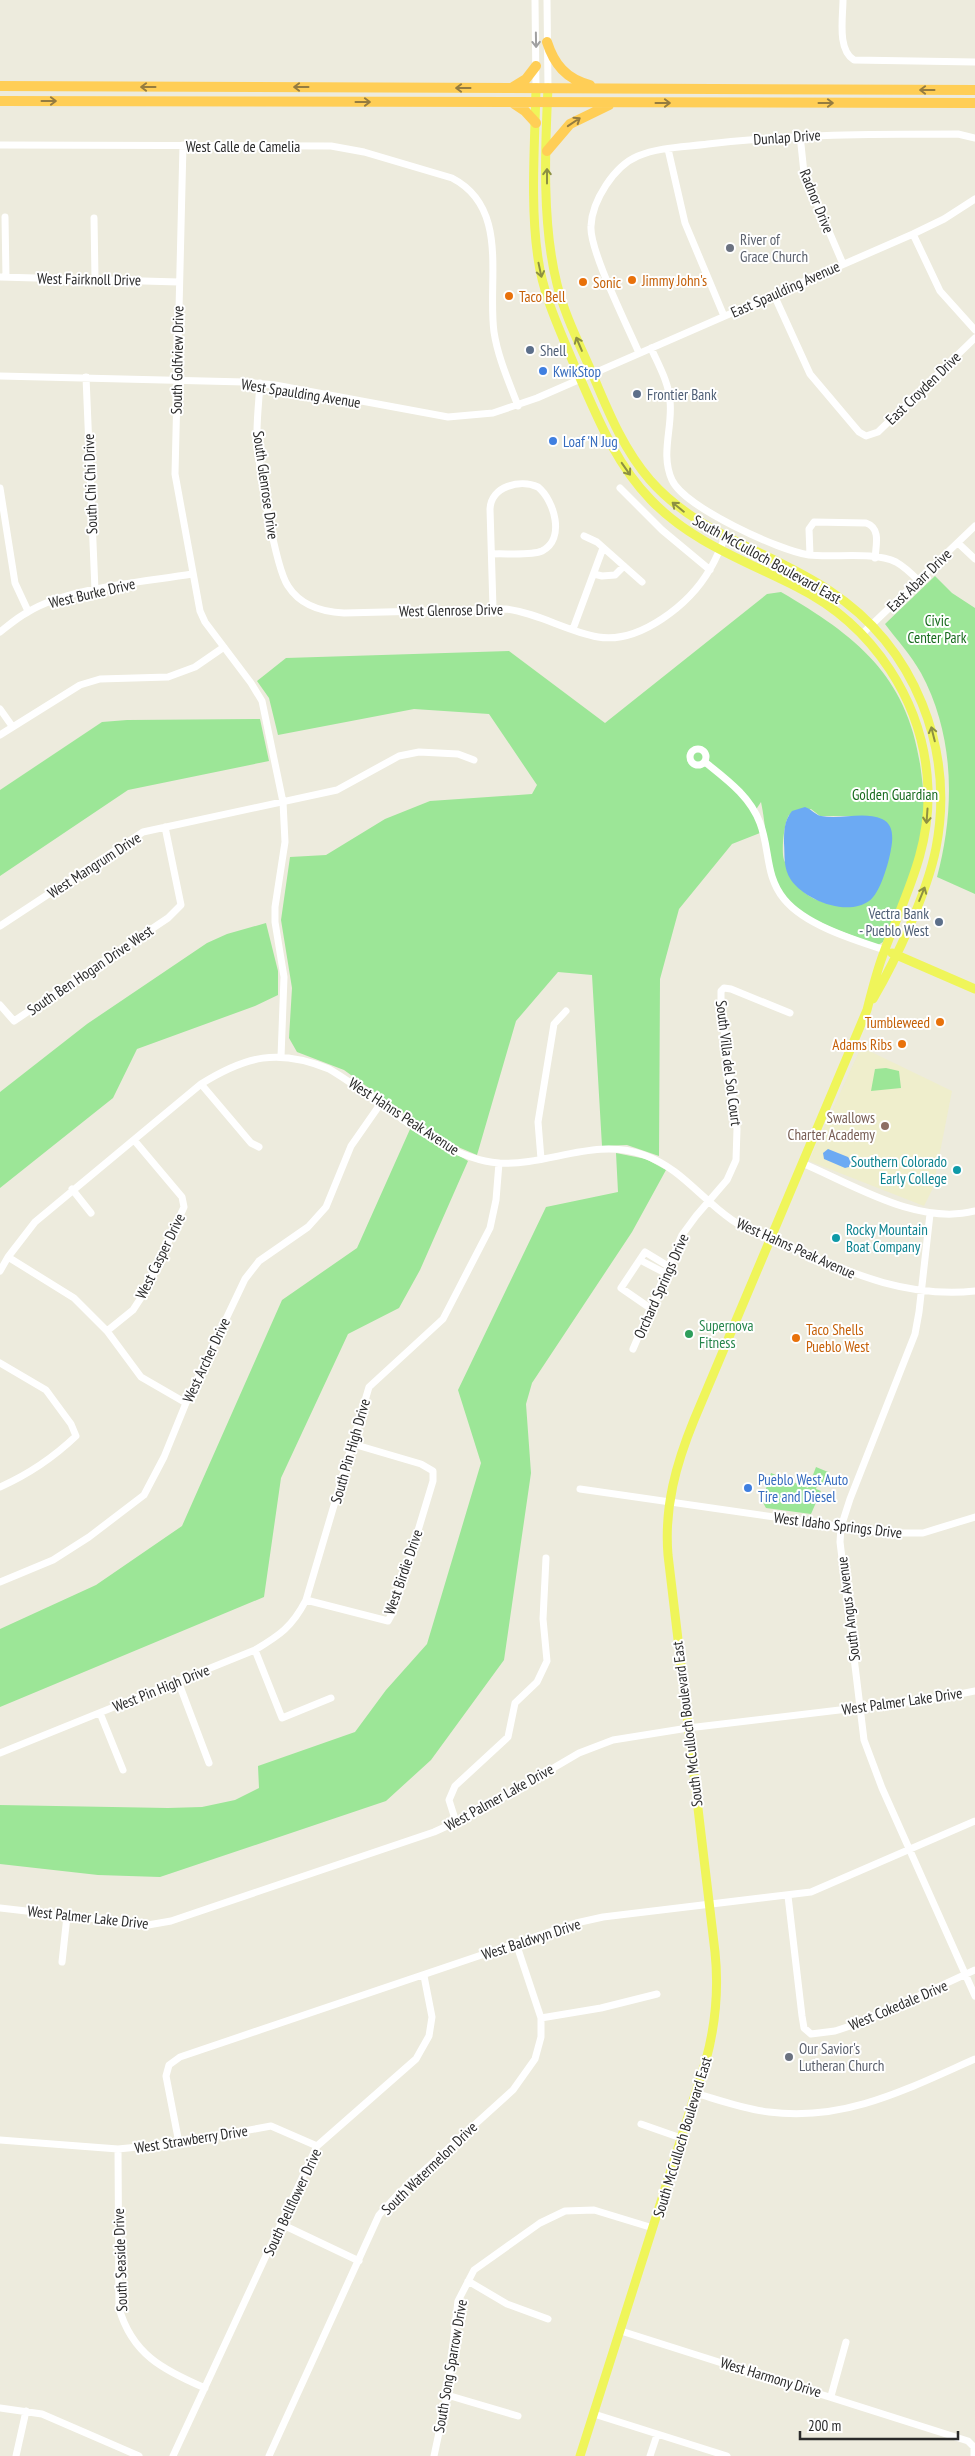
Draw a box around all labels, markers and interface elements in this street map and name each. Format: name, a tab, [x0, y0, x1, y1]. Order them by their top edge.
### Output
one-way arrow	[531, 32, 540, 48]
one-way arrow	[140, 82, 156, 92]
one-way arrow	[293, 82, 310, 92]
one-way arrow	[456, 83, 472, 93]
one-way arrow	[919, 85, 935, 95]
one-way arrow	[40, 96, 56, 106]
one-way arrow	[354, 97, 370, 107]
one-way arrow	[654, 98, 671, 108]
one-way arrow	[817, 98, 833, 108]
one-way arrow	[567, 117, 581, 127]
street label: Dunlap Drive	[753, 125, 821, 149]
street label: West Calle de Camelia	[186, 137, 300, 156]
street label: Radnor Drive	[796, 166, 838, 236]
one-way arrow	[542, 168, 552, 184]
place label: River of Grace Church	[740, 230, 808, 266]
marker: River of Grace Church	[724, 242, 736, 254]
street label: East Spaulding Avenue	[728, 256, 842, 322]
one-way arrow	[536, 261, 545, 277]
street label: West Fairknoll Drive	[37, 269, 141, 289]
place label: Jimmy John's	[641, 271, 707, 290]
place label: Sonic	[593, 273, 622, 292]
marker: Jimmy John's	[626, 274, 638, 286]
marker: Sonic	[577, 276, 589, 288]
place label: Taco Bell	[519, 287, 566, 306]
marker: Taco Bell	[503, 290, 515, 302]
street label: South Golfview Drive	[167, 305, 187, 415]
one-way arrow	[574, 337, 584, 352]
place label: Shell	[540, 341, 567, 360]
marker: Shell	[524, 344, 536, 356]
street label: East Croyden Drive	[881, 347, 965, 429]
place label: KwikStop	[553, 362, 601, 381]
marker: KwikStop	[537, 365, 549, 377]
street label: West Spaulding Avenue	[240, 374, 362, 412]
place label: Frontier Bank	[647, 385, 717, 404]
marker: Frontier Bank	[631, 388, 643, 400]
street label: South Glenrose Drive	[249, 430, 283, 540]
place label: Loaf 'N Jug	[563, 432, 618, 451]
street label: South Chi Chi Drive	[79, 434, 101, 534]
marker: Loaf 'N Jug	[547, 435, 559, 447]
one-way arrow	[621, 462, 631, 476]
one-way arrow	[672, 501, 685, 512]
street label: South McCulloch Boulevard East	[689, 510, 845, 608]
street label: East Abarr Drive	[883, 544, 955, 616]
street label: West Burke Drive	[47, 574, 137, 612]
street label: West Glenrose Drive	[399, 600, 503, 620]
park label: Civic Center Park	[907, 611, 967, 647]
one-way arrow	[928, 727, 937, 743]
park label: Golden Guardian	[852, 785, 938, 804]
one-way arrow	[923, 807, 932, 823]
street label: West Mangrum Drive	[44, 828, 144, 902]
one-way arrow	[918, 886, 927, 901]
place label: Vectra Bank - Pueblo West	[859, 904, 929, 940]
marker: Vectra Bank - Pueblo West	[933, 916, 945, 928]
street label: South Ben Hogan Drive West	[23, 921, 157, 1019]
street label: South Villa del Sol Court	[712, 999, 746, 1127]
place label: Tumbleweed	[865, 1013, 930, 1032]
marker: Tumbleweed	[934, 1016, 946, 1028]
place label: Adams Ribs	[832, 1035, 892, 1054]
marker: Adams Ribs	[896, 1038, 908, 1050]
street label: West Hahns Peak Avenue	[345, 1073, 463, 1159]
place label: Swallows Charter Academy	[788, 1108, 875, 1144]
marker: Swallows Charter Academy	[879, 1120, 891, 1132]
place label: Southern Colorado Early College	[851, 1152, 947, 1188]
marker: Southern Colorado Early College	[951, 1164, 963, 1176]
street label: West Casper Drive	[131, 1210, 189, 1302]
street label: West Hahns Peak Avenue	[734, 1213, 858, 1283]
place label: Rocky Mountain Boat Company	[846, 1220, 928, 1256]
street label: Orchard Springs Drive	[629, 1231, 693, 1341]
marker: Rocky Mountain Boat Company	[830, 1232, 842, 1244]
street label: West Archer Drive	[178, 1314, 234, 1406]
place label: Supernova Fitness	[699, 1316, 754, 1352]
place label: Taco Shells Pueblo West	[806, 1320, 869, 1356]
marker: Supernova Fitness	[683, 1328, 695, 1340]
marker: Taco Shells Pueblo West	[790, 1332, 802, 1344]
street label: South Pin High Drive	[326, 1397, 374, 1505]
place label: Pueblo West Auto Tire and Diesel	[758, 1470, 848, 1506]
marker: Pueblo West Auto Tire and Diesel	[742, 1482, 754, 1494]
street label: West Idaho Springs Drive	[773, 1508, 903, 1542]
street label: West Birdie Drive	[380, 1527, 426, 1617]
street label: South Angus Avenue	[832, 1556, 864, 1662]
street label: South McCulloch Boulevard East	[667, 1640, 707, 1808]
street label: West Pin High Drive	[110, 1660, 212, 1716]
street label: West Palmer Lake Drive	[841, 1683, 963, 1719]
street label: West Palmer Lake Drive	[441, 1759, 557, 1835]
street label: West Palmer Lake Drive	[27, 1901, 149, 1933]
street label: West Baldwyn Drive	[479, 1914, 583, 1964]
street label: West Cokedale Drive	[846, 1976, 950, 2034]
place label: Our Savior's Lutheran Church	[799, 2039, 884, 2075]
marker: Our Savior's Lutheran Church	[783, 2051, 795, 2063]
street label: South McCulloch Boulevard East	[649, 2055, 715, 2219]
street label: South Watermelon Drive	[377, 2117, 481, 2219]
street label: West Strawberry Drive	[133, 2121, 249, 2157]
street label: South Bellflower Drive	[259, 2145, 325, 2259]
street label: South Seaside Drive	[109, 2208, 131, 2312]
street label: South Song Sparrow Drive	[429, 2298, 471, 2434]
street label: West Harmony Drive	[718, 2353, 824, 2401]
scale bar	[800, 2408, 958, 2440]
text: 200 m	[808, 2416, 841, 2435]

